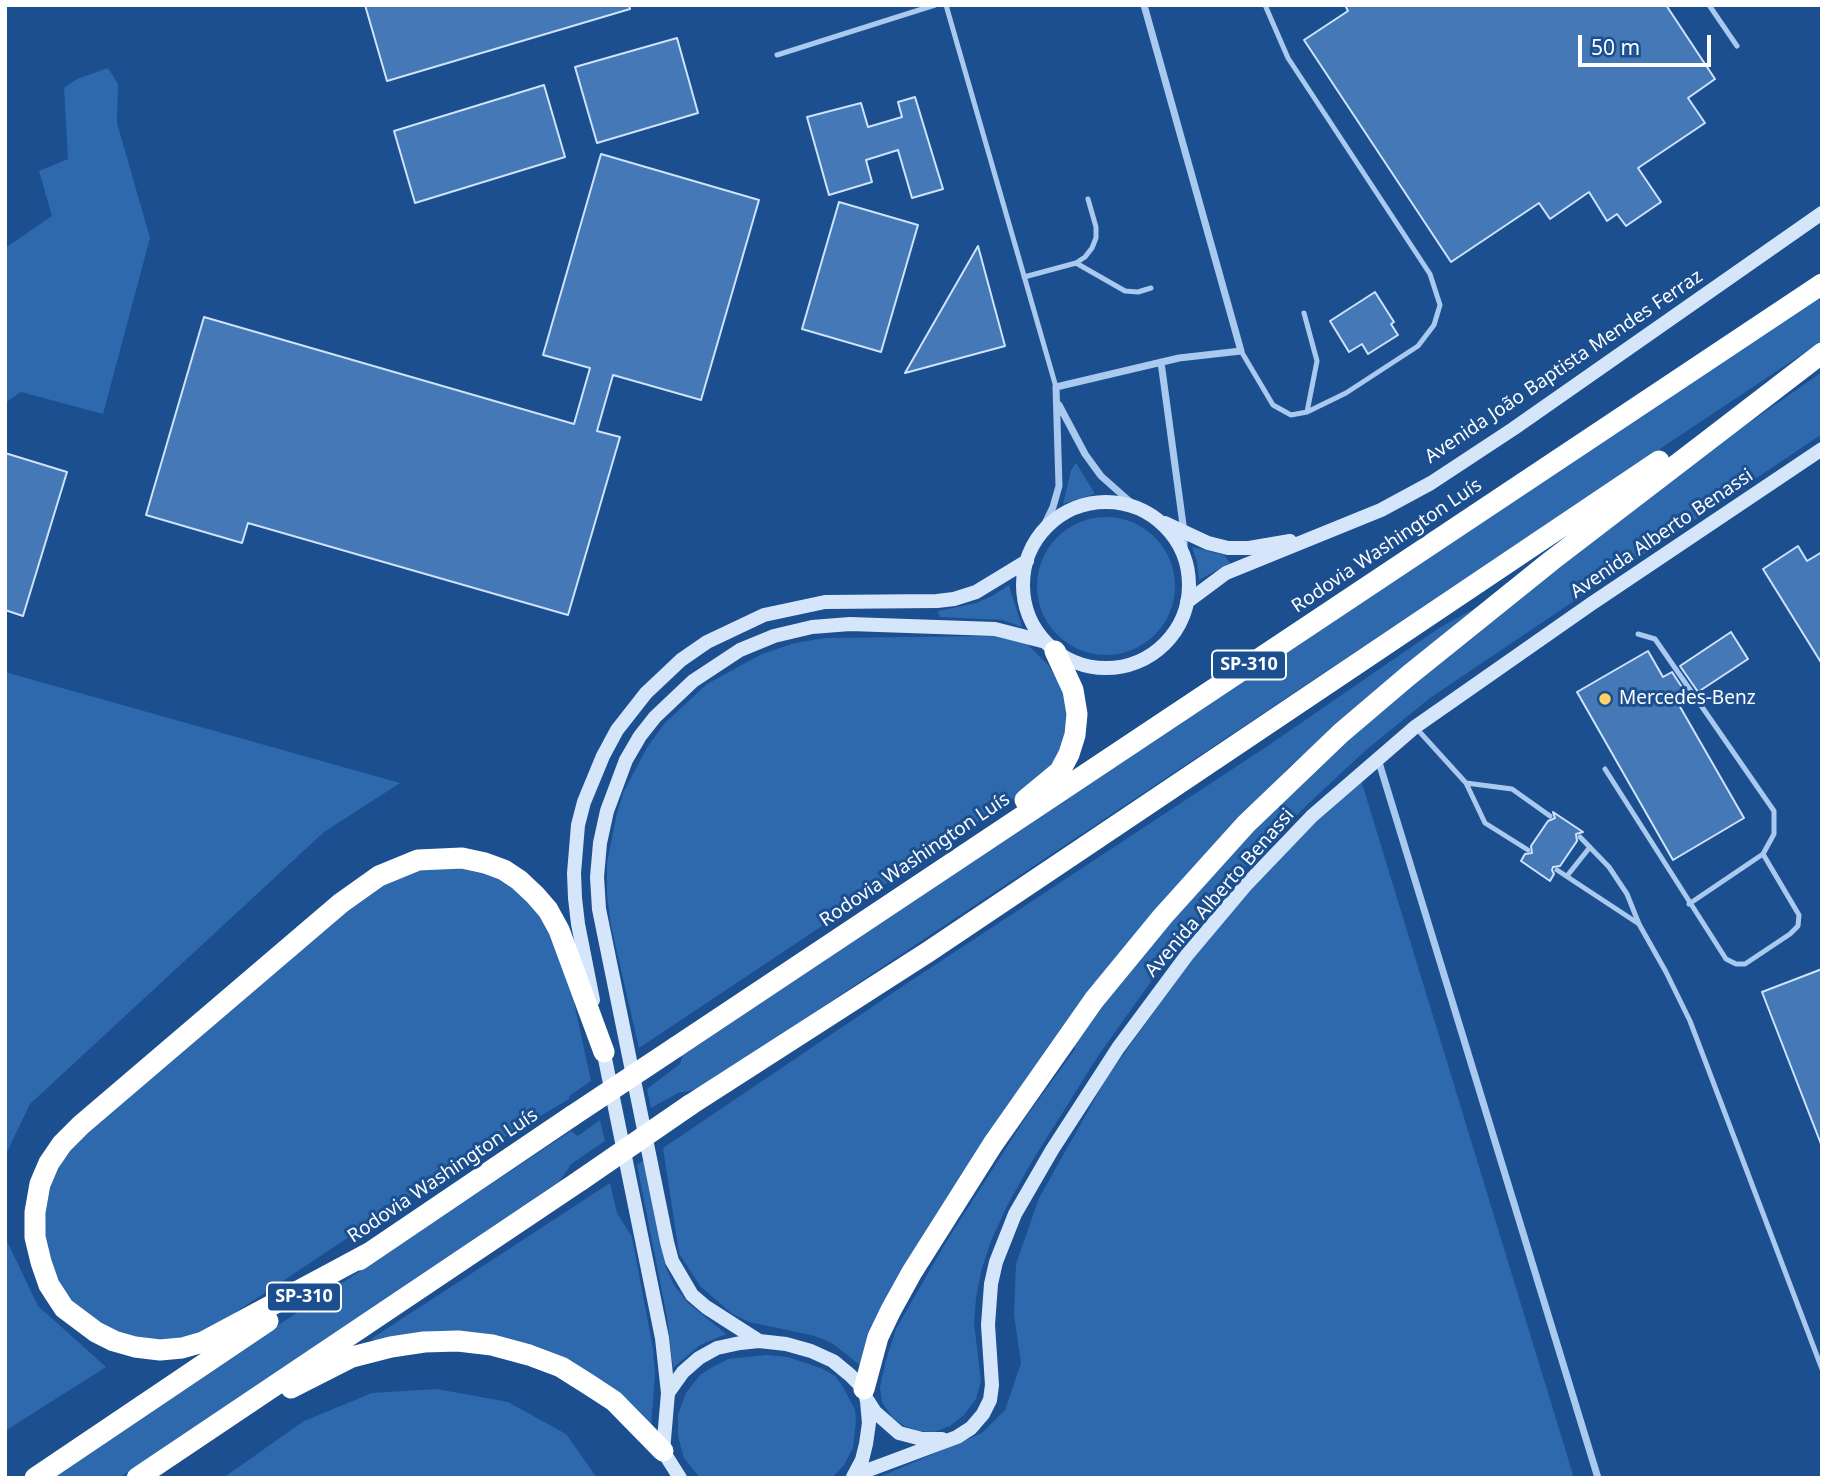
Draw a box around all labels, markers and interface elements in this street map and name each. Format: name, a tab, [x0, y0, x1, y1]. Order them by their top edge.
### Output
scale bar	[1582, 21, 1715, 65]
text: 50 m	[1591, 33, 1640, 61]
street label: Avenida João Baptista Mendes Ferraz	[1421, 265, 1707, 469]
street label: Avenida Alberto Benassi	[1566, 464, 1758, 604]
street label: Rodovia Washington Luís	[1288, 474, 1486, 618]
road number: SP-310	[1212, 650, 1286, 680]
place label: Mercedes-Benz	[1619, 688, 1756, 710]
marker: Mercedes-Benz	[1597, 691, 1613, 707]
street label: Rodovia Washington Luís	[816, 788, 1014, 932]
street label: Avenida Alberto Benassi	[1141, 804, 1299, 982]
street label: Rodovia Washington Luís	[344, 1104, 542, 1248]
road number: SP-310	[267, 1282, 341, 1312]

